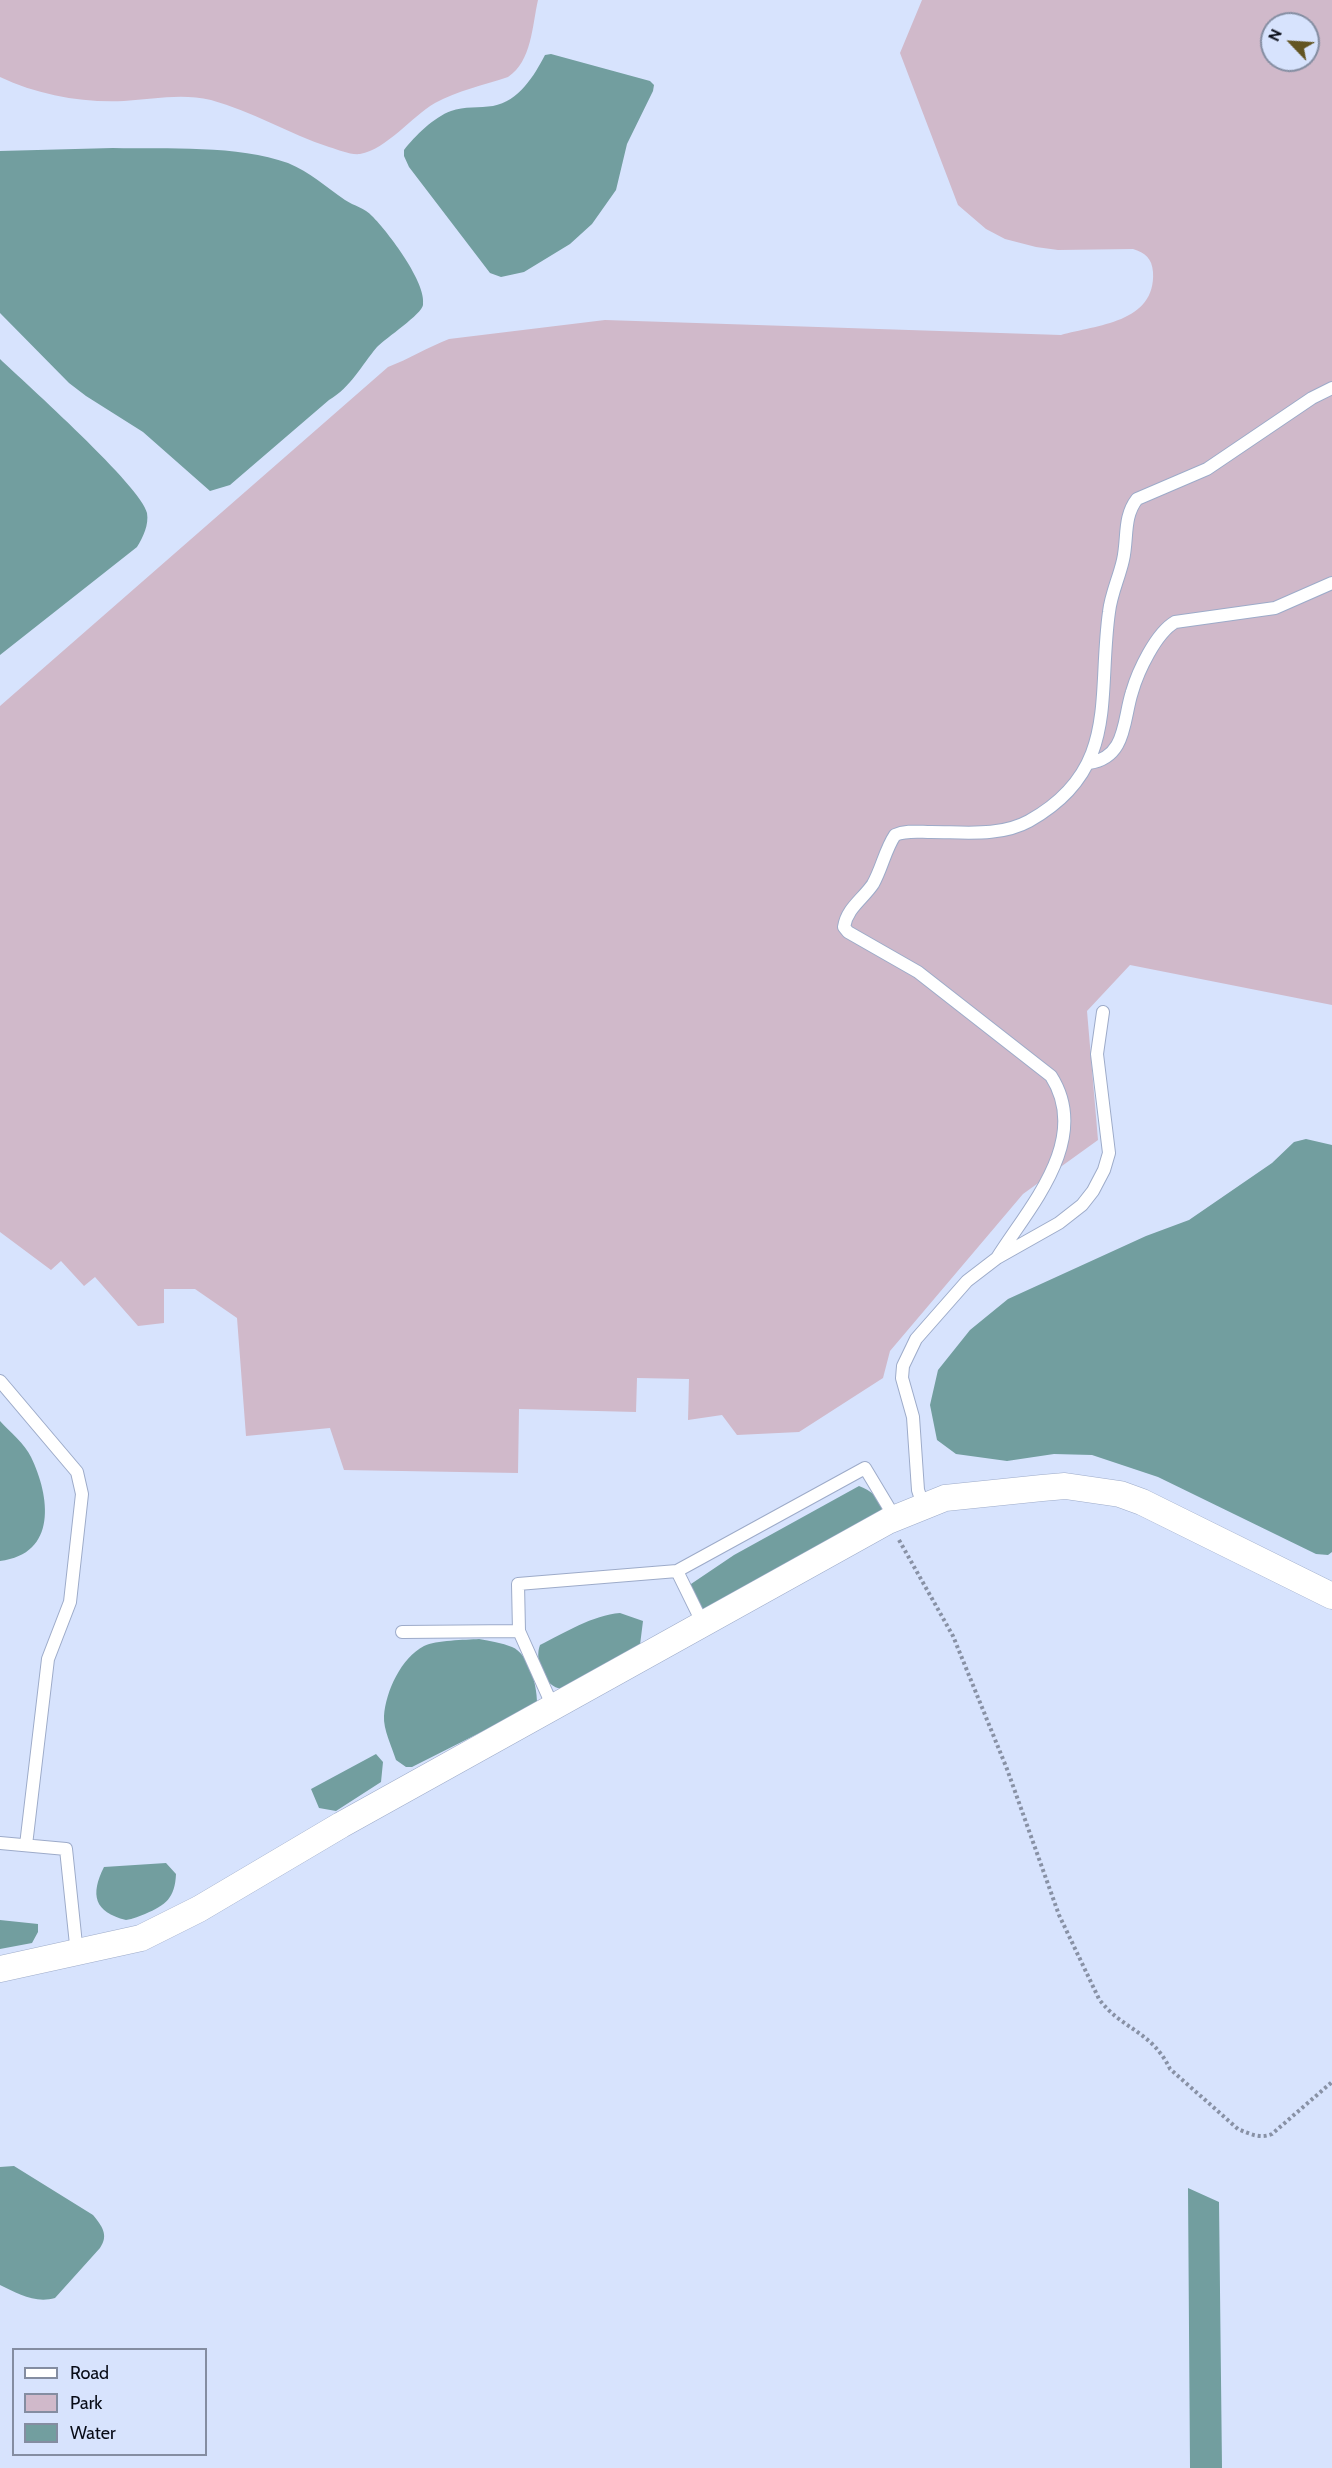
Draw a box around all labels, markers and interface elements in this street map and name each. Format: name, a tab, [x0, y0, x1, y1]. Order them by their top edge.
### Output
north arrow	[1260, 12, 1320, 72]
text: N	[1264, 26, 1286, 44]
legend	[12, 2348, 207, 2456]
text: Road	[70, 2362, 109, 2384]
text: Park	[70, 2392, 102, 2414]
text: Water	[70, 2422, 116, 2444]

